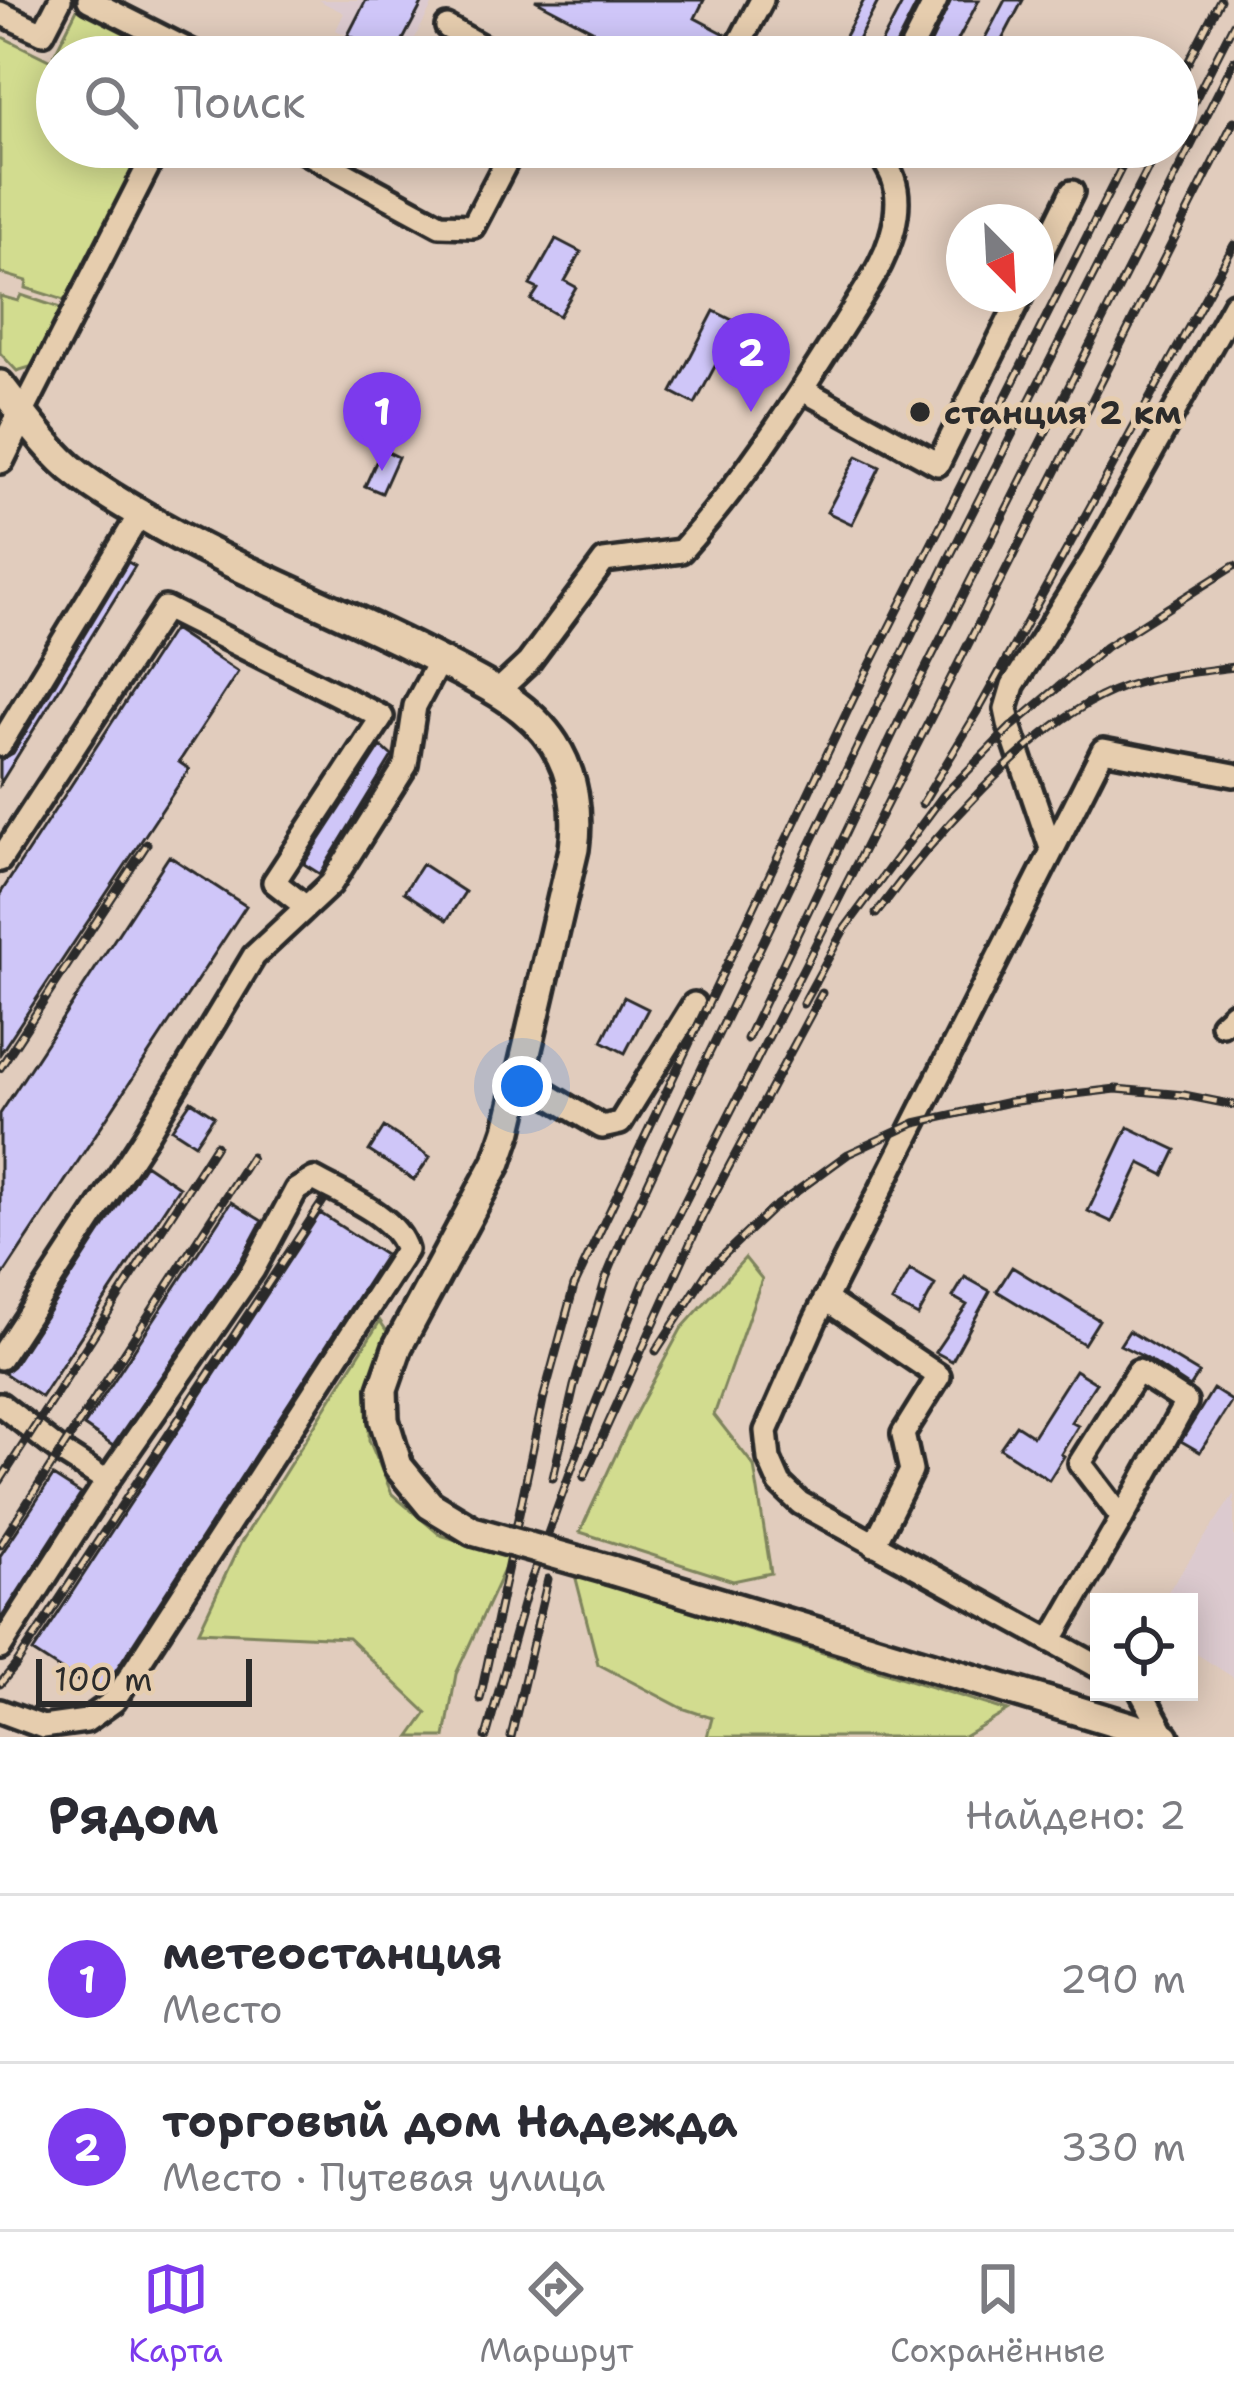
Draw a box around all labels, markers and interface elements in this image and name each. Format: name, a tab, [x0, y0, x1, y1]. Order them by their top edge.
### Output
search box	[36, 36, 1198, 168]
icon: search	[78, 69, 144, 135]
text: Поиск	[174, 72, 305, 132]
north arrow	[946, 204, 1054, 312]
pin: 2	[712, 313, 790, 412]
pin: 1	[343, 372, 421, 471]
place label: станция 2 км	[944, 390, 1181, 435]
marker: станция 2 км	[907, 399, 933, 425]
your location	[492, 1056, 552, 1116]
map controls	[1090, 1593, 1198, 1701]
button: locate	[1090, 1593, 1198, 1701]
scale bar	[36, 1653, 252, 1706]
text: 100 m	[54, 1657, 153, 1702]
text: Рядом	[48, 1781, 219, 1849]
text: Найдено: 2	[965, 1789, 1186, 1841]
text: метеостанция	[162, 1923, 503, 1983]
text: 1	[78, 1953, 96, 2005]
text: 290 m	[1060, 1953, 1186, 2005]
text: Место	[162, 1983, 283, 2035]
text: торговый дом Надежда	[162, 2091, 738, 2151]
text: 2	[73, 2121, 101, 2173]
text: 330 m	[1060, 2121, 1186, 2173]
text: Место · Путевая улица	[162, 2151, 605, 2203]
tab: Карта	[128, 2256, 223, 2373]
tab: Маршрут	[479, 2256, 633, 2373]
tab: Сохранённые	[890, 2256, 1106, 2373]

